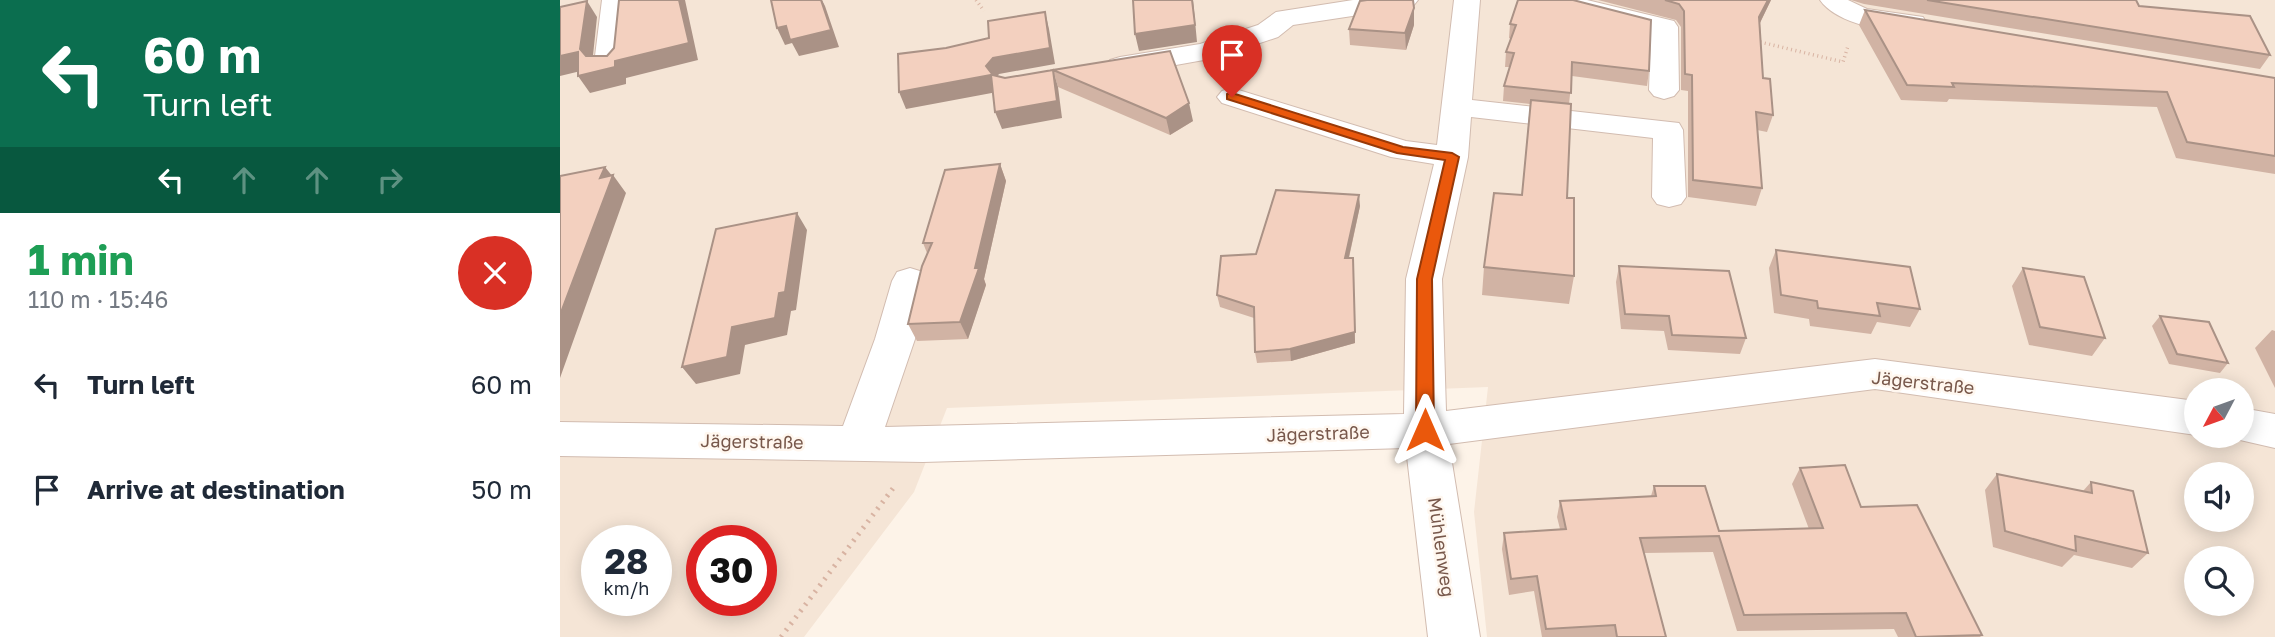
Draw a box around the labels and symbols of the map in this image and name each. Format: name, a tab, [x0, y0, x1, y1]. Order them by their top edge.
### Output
pin	[1202, 25, 1262, 97]
street label: Jägerstraße	[1870, 366, 1976, 398]
north arrow	[2184, 378, 2254, 448]
position arrow	[1388, 393, 1462, 467]
street label: Jägerstraße	[1266, 420, 1370, 446]
street label: Jägerstraße	[700, 429, 804, 453]
street label: Mühlenweg	[1424, 496, 1460, 598]
speed limit sign: 30	[686, 525, 777, 616]

